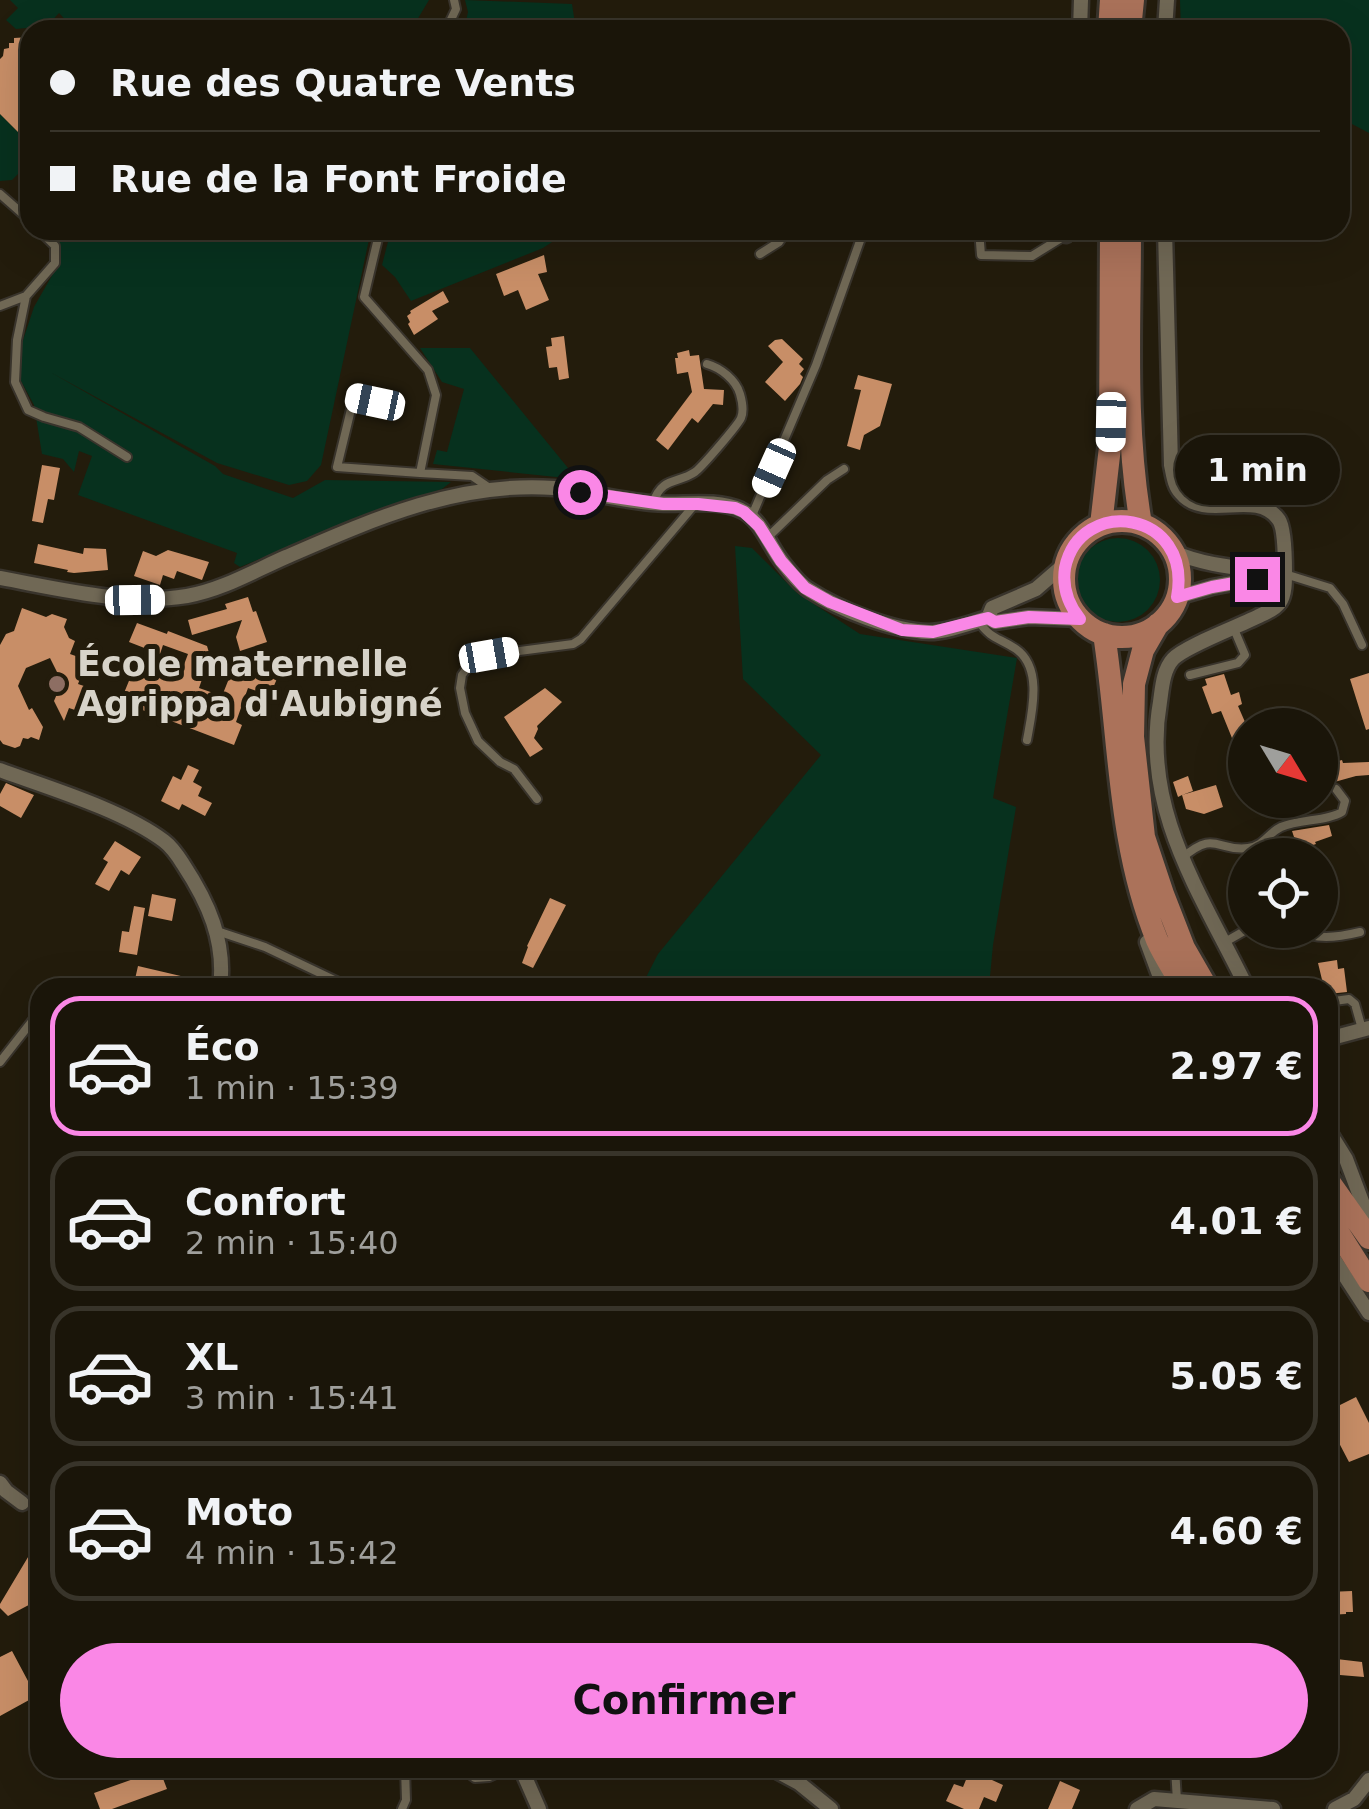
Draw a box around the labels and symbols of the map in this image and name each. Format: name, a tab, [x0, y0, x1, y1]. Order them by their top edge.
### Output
car	[343, 381, 407, 423]
car	[1095, 392, 1127, 452]
car	[748, 434, 800, 502]
callout: 1 min	[1174, 434, 1340, 504]
route start	[558, 470, 603, 515]
route end	[1235, 557, 1280, 602]
car	[105, 584, 165, 616]
car	[457, 635, 521, 675]
place label: École maternelle Agrippa d'Aubigné	[77, 643, 443, 724]
marker: École maternelle Agrippa d'Aubigné	[46, 673, 68, 695]
north arrow	[1228, 708, 1338, 818]

